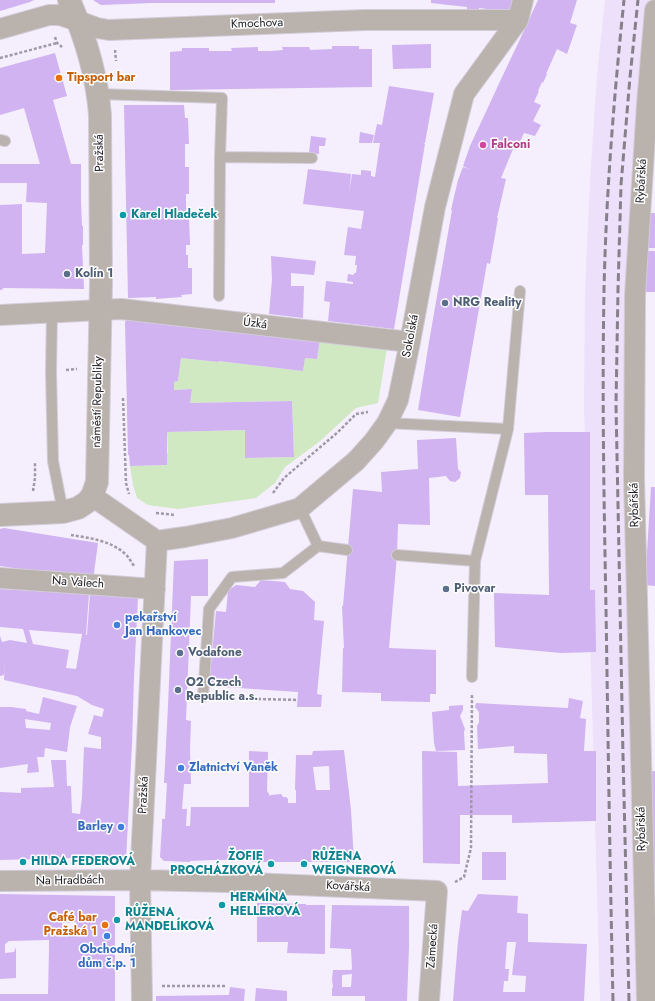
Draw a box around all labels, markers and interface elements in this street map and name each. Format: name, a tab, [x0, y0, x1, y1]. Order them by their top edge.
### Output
street label: Kmochova	[231, 16, 283, 32]
place label: Tipsport bar	[67, 71, 136, 85]
marker: Tipsport bar	[54, 73, 64, 83]
street label: Pražská	[92, 134, 108, 172]
place label: Falconi	[491, 138, 530, 152]
marker: Falconi	[478, 140, 488, 150]
street label: Rybářská	[634, 158, 650, 204]
place label: Karel Hladeček	[131, 208, 217, 222]
marker: Karel Hladeček	[118, 210, 128, 220]
place label: Kolín 1	[75, 267, 113, 281]
marker: Kolín 1	[62, 269, 72, 279]
place label: NRG Reality	[453, 296, 521, 310]
marker: NRG Reality	[440, 298, 450, 308]
street label: Sokolská	[400, 313, 422, 359]
street label: Úzká	[242, 315, 268, 333]
street label: náměstí Republiky	[90, 356, 106, 448]
street label: Rybářská	[627, 483, 643, 527]
street label: Na Valech	[51, 574, 105, 592]
place label: Pivovar	[454, 582, 496, 596]
marker: Pivovar	[441, 584, 451, 594]
place label: pekařství Jan Hankovec	[125, 611, 201, 639]
marker: pekařství Jan Hankovec	[112, 620, 122, 630]
place label: Vodafone	[188, 646, 242, 660]
marker: Vodafone	[175, 648, 185, 658]
place label: O2 Czech Republic a.s.	[186, 676, 258, 704]
marker: O2 Czech Republic a.s.	[173, 685, 183, 695]
place label: Zlatnictví Vaněk	[189, 761, 278, 775]
marker: Zlatnictví Vaněk	[176, 763, 186, 773]
street label: Pražská	[136, 776, 152, 814]
street label: Rybářská	[634, 807, 650, 851]
place label: Barley	[77, 820, 113, 834]
marker: Barley	[116, 822, 126, 832]
place label: ŽOFIE PROCHÁZKOVÁ	[170, 850, 263, 878]
place label: RŮŽENA WEIGNEROVÁ	[312, 850, 396, 878]
place label: HILDA FEDEROVÁ	[31, 855, 135, 869]
marker: HILDA FEDEROVÁ	[18, 857, 28, 867]
marker: ŽOFIE PROCHÁZKOVÁ	[266, 859, 276, 869]
marker: RŮŽENA WEIGNEROVÁ	[299, 859, 309, 869]
street label: Na Hradbách	[36, 873, 104, 889]
street label: Kovářská	[326, 879, 370, 895]
place label: HERMÍNA HELLEROVÁ	[230, 891, 300, 919]
marker: HERMÍNA HELLEROVÁ	[217, 900, 227, 910]
place label: RŮŽENA MANDELÍKOVÁ	[125, 906, 214, 934]
place label: Café bar Pražská 1	[44, 911, 97, 939]
marker: RŮŽENA MANDELÍKOVÁ	[112, 915, 122, 925]
marker: Café bar Pražská 1	[100, 920, 110, 930]
street label: Zámecká	[424, 923, 442, 969]
marker: Obchodní dům č.p. 1	[102, 931, 112, 941]
place label: Obchodní dům č.p. 1	[78, 943, 136, 971]

